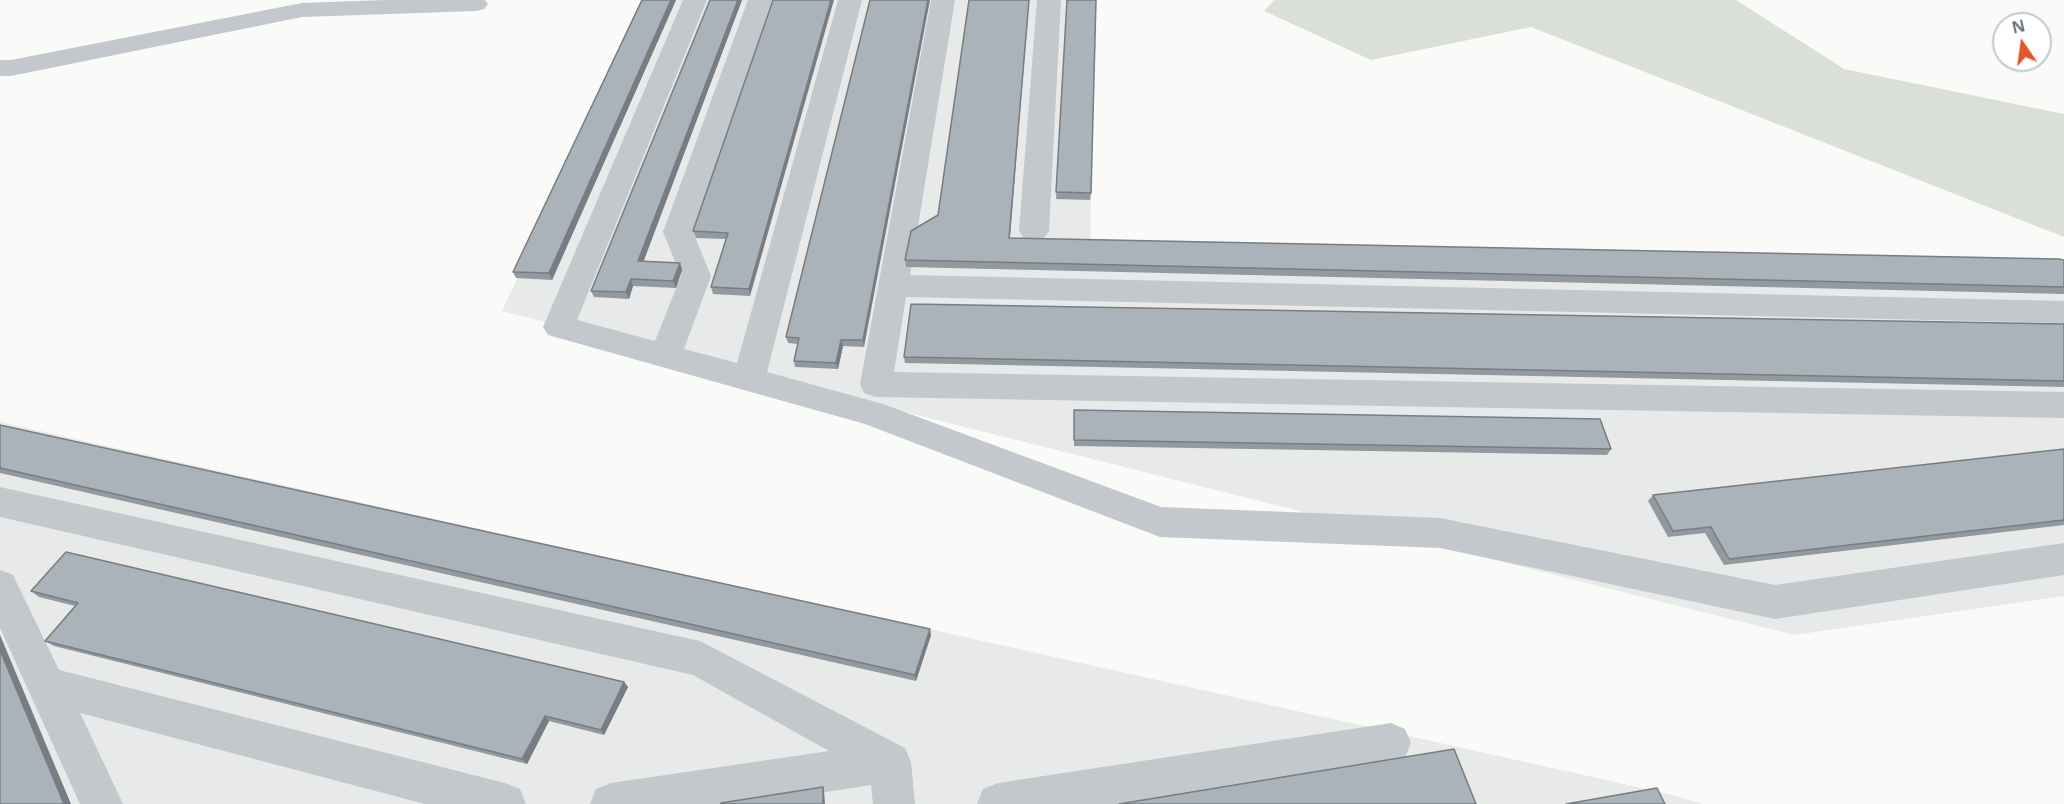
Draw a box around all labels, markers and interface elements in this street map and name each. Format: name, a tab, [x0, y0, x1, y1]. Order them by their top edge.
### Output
north arrow	[1992, 12, 2052, 72]
text: N	[2010, 14, 2027, 39]

